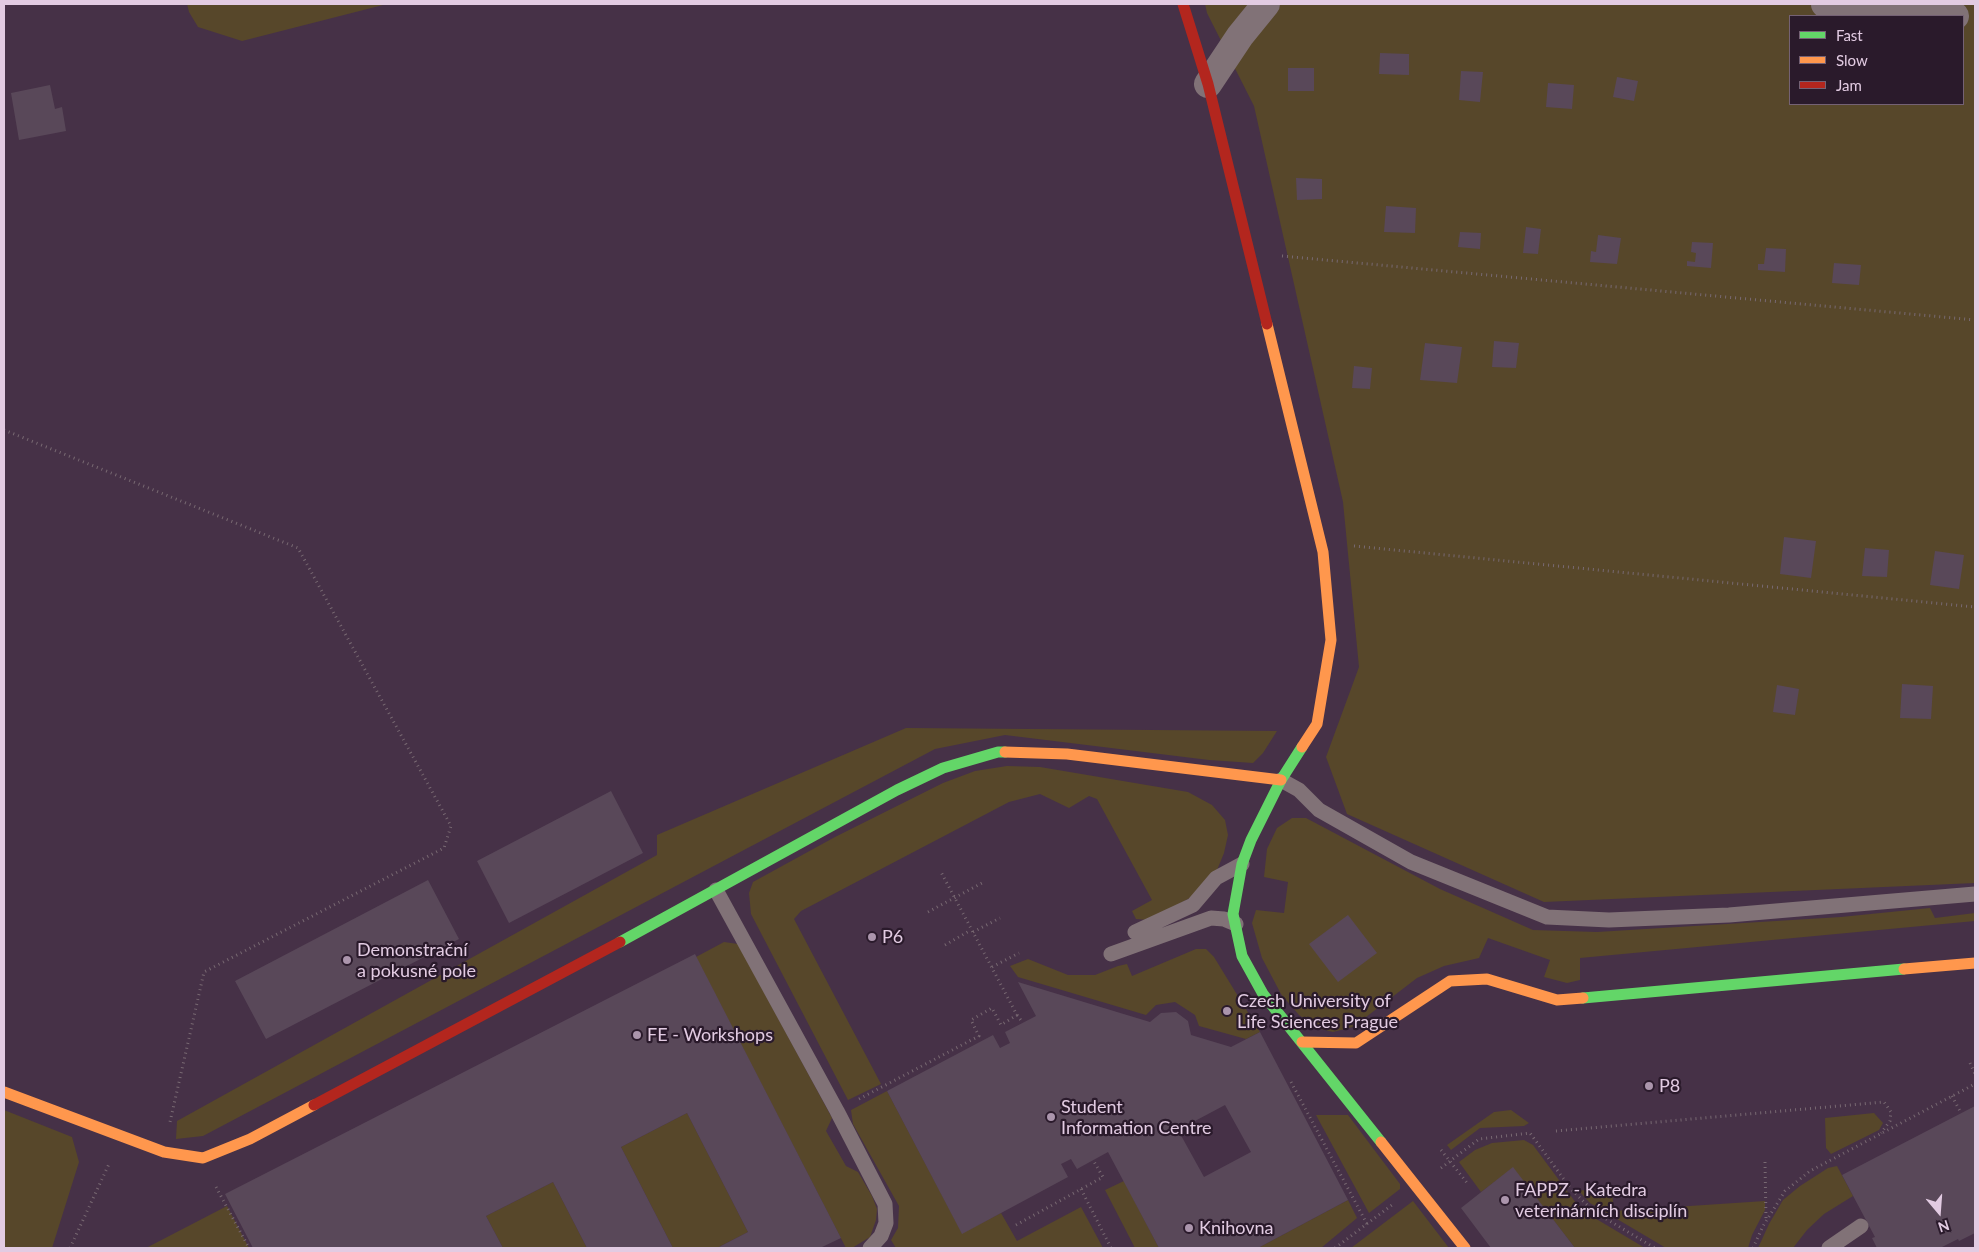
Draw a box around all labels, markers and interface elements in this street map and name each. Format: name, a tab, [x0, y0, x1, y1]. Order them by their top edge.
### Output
legend	[1789, 15, 1964, 105]
text: Fast	[1836, 26, 1863, 44]
text: Slow	[1836, 51, 1868, 69]
text: Jam	[1836, 76, 1862, 94]
place label: P6	[882, 926, 903, 948]
marker: P6	[866, 931, 878, 943]
place label: Demonstrační a pokusné pole	[357, 939, 476, 982]
marker: Demonstrační a pokusné pole	[341, 954, 353, 966]
place label: Czech University of Life Sciences Prague	[1237, 990, 1398, 1032]
marker: Czech University of Life Sciences Prague	[1221, 1005, 1233, 1017]
place label: FE - Workshops	[647, 1024, 773, 1046]
marker: FE - Workshops	[631, 1029, 643, 1041]
place label: P8	[1659, 1075, 1680, 1097]
marker: P8	[1643, 1080, 1655, 1092]
place label: Student Information Centre	[1061, 1096, 1212, 1138]
marker: Student Information Centre	[1045, 1111, 1057, 1123]
place label: FAPPZ - Katedra veterinárních disciplín	[1515, 1179, 1687, 1222]
north arrow	[1914, 1187, 1964, 1237]
marker: FAPPZ - Katedra veterinárních disciplín	[1499, 1194, 1511, 1206]
place label: Knihovna	[1199, 1217, 1274, 1239]
text: N	[1936, 1217, 1952, 1236]
marker: Knihovna	[1183, 1222, 1195, 1234]

